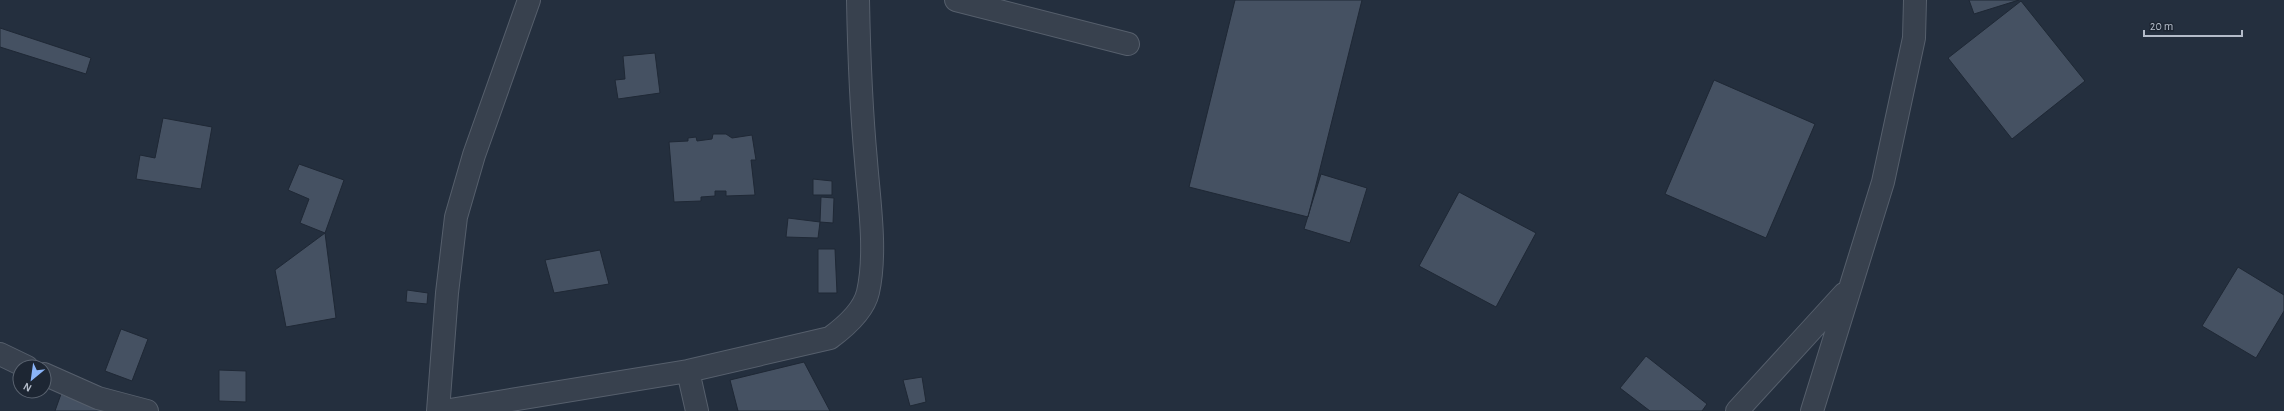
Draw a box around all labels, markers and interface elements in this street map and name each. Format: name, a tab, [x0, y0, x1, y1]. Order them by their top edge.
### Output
scale bar	[2144, 12, 2242, 38]
text: 20 m	[2150, 20, 2173, 32]
north arrow	[12, 359, 52, 399]
text: N	[21, 381, 33, 394]

